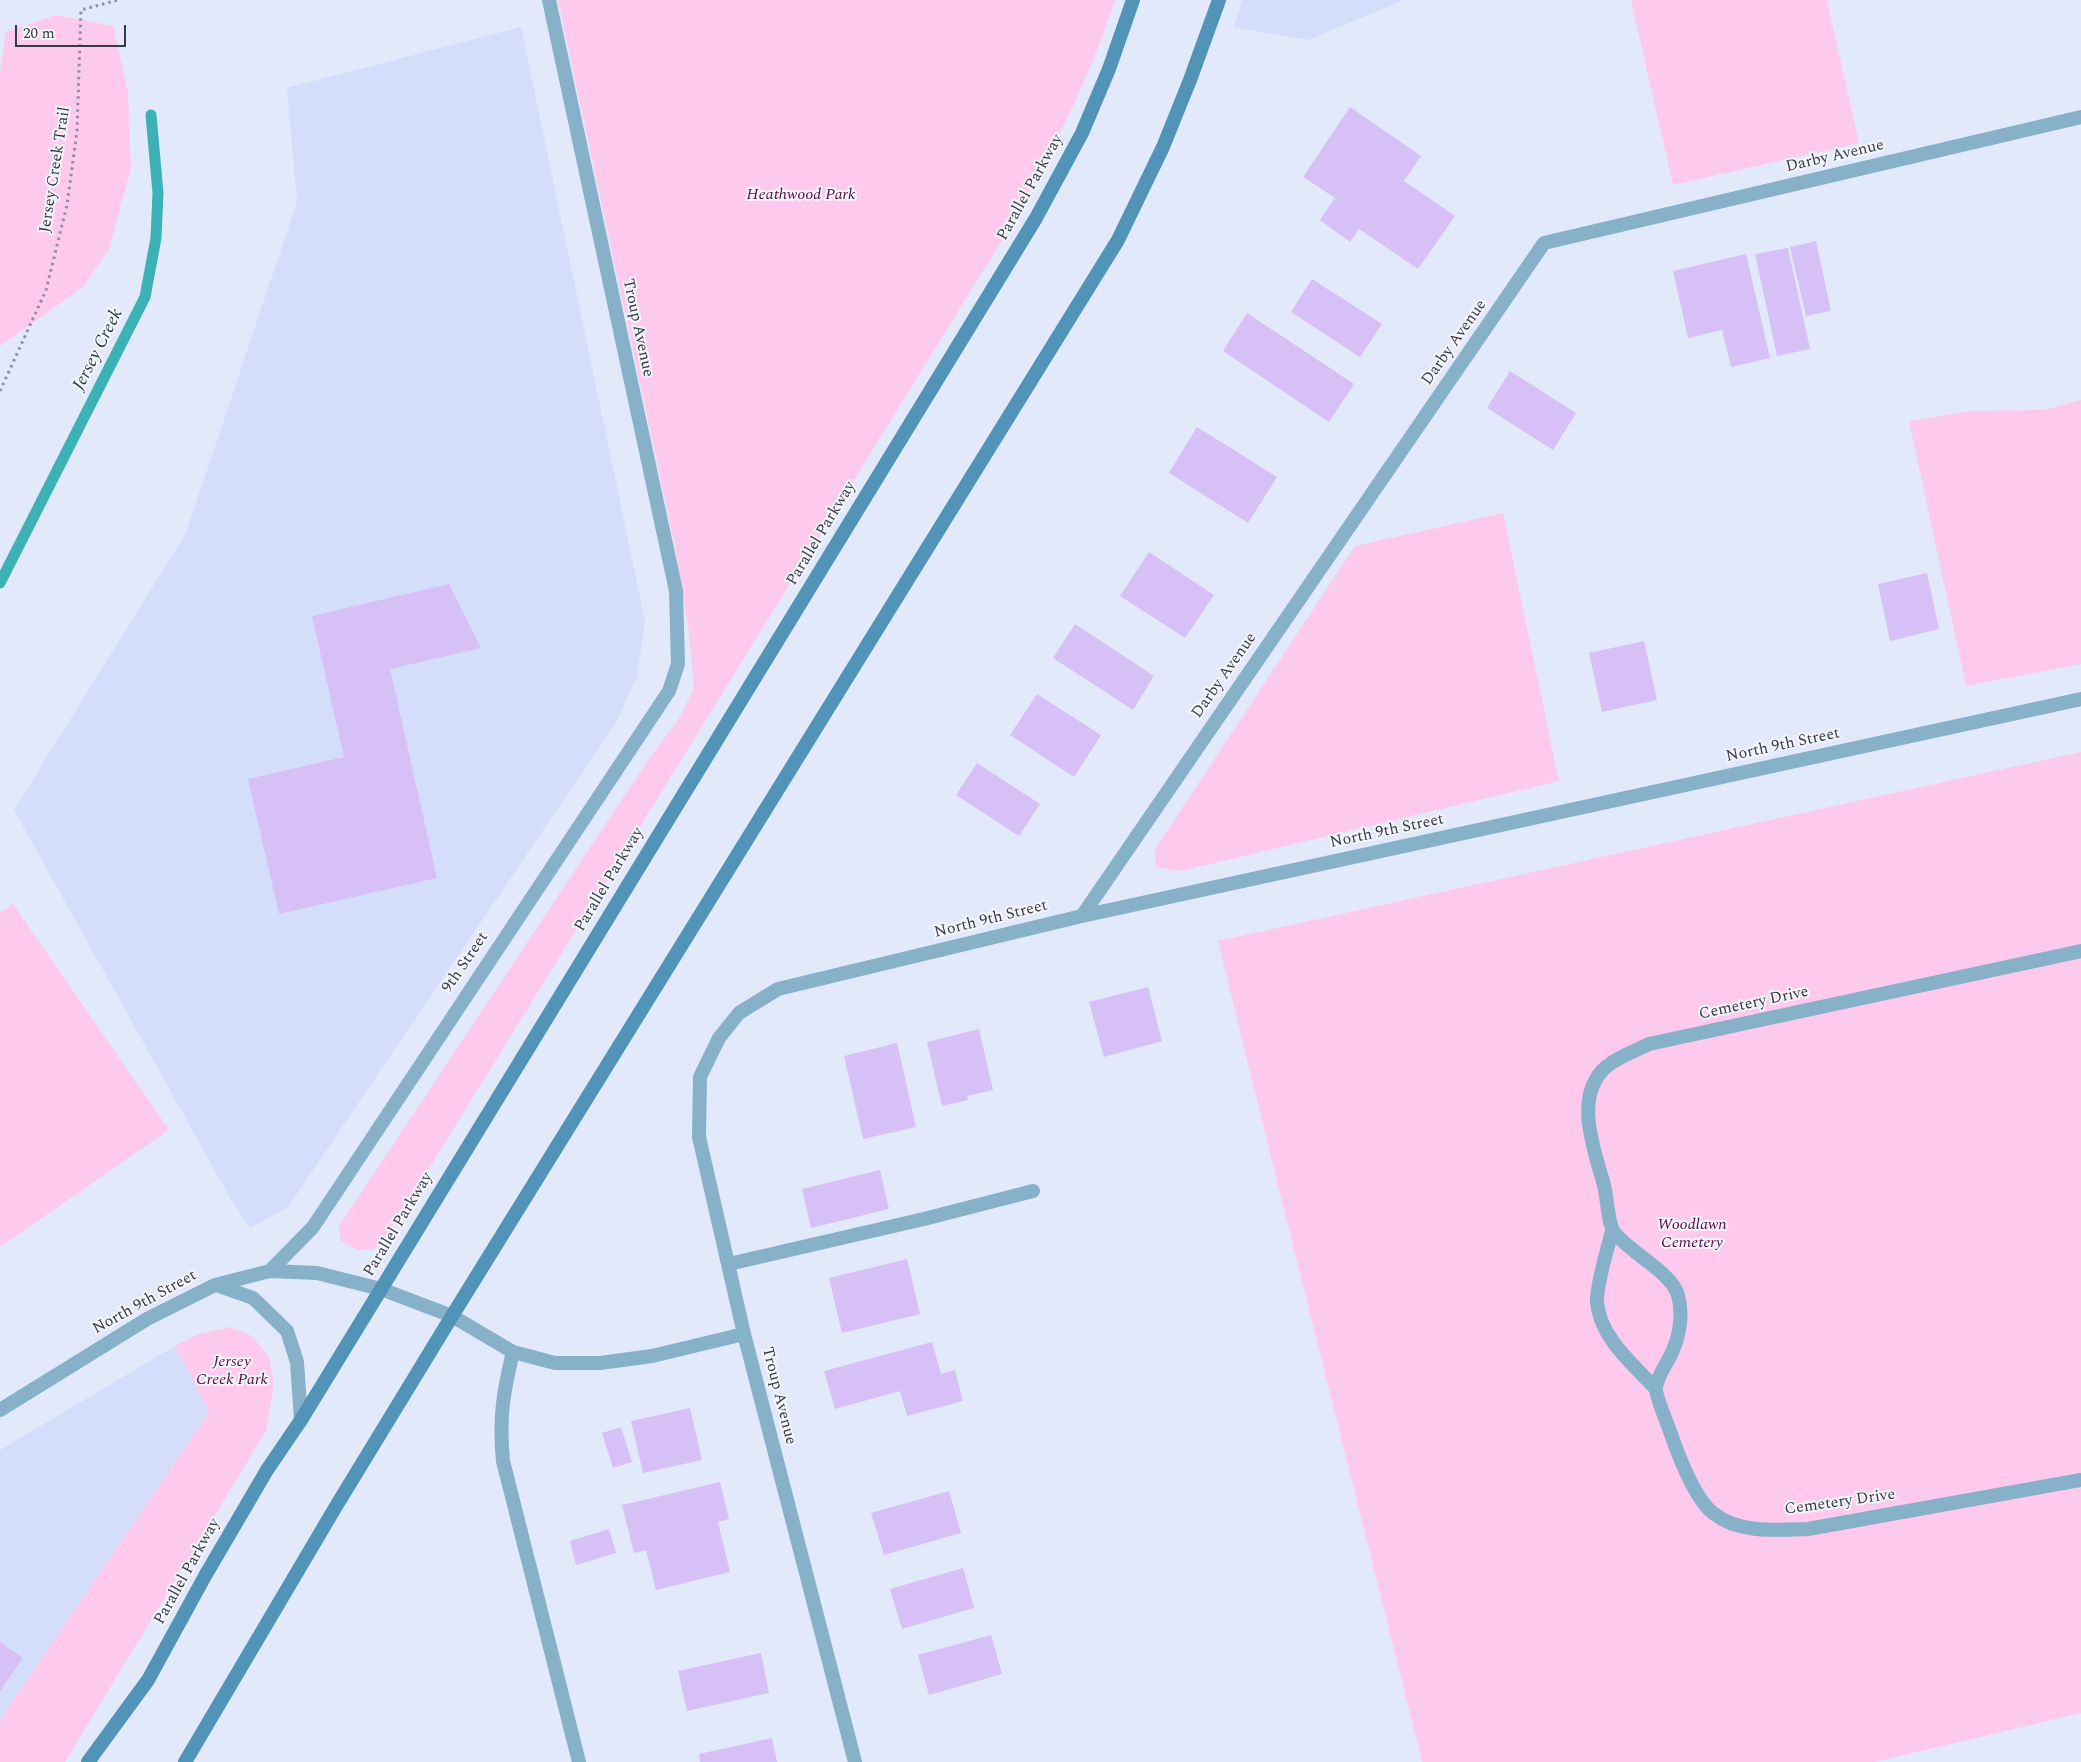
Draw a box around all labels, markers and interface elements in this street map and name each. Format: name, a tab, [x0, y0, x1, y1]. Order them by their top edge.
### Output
scale bar	[18, 15, 129, 47]
text: 20 m	[23, 22, 55, 45]
street label: Jersey Creek Trail	[37, 106, 75, 234]
street label: Parallel Parkway	[994, 132, 1068, 244]
street label: Darby Avenue	[1784, 136, 1886, 178]
park label: Heathwood Park	[746, 186, 856, 206]
street label: Troup Avenue	[617, 277, 657, 379]
street label: Darby Avenue	[1418, 297, 1492, 389]
water label: Jersey Creek	[69, 305, 129, 395]
street label: Parallel Parkway	[783, 478, 861, 590]
street label: Darby Avenue	[1188, 630, 1262, 722]
street label: North 9th Street	[1724, 725, 1842, 767]
street label: North 9th Street	[1328, 811, 1446, 853]
street label: Parallel Parkway	[571, 824, 649, 936]
street label: North 9th Street	[933, 897, 1049, 943]
street label: 9th Street	[439, 929, 493, 997]
street label: Cemetery Drive	[1697, 983, 1811, 1025]
street label: Parallel Parkway	[360, 1169, 438, 1281]
park label: Woodlawn Cemetery	[1657, 1216, 1727, 1254]
street label: North 9th Street	[90, 1267, 200, 1339]
street label: Troup Avenue	[757, 1345, 799, 1447]
park label: Jersey Creek Park	[196, 1353, 268, 1391]
street label: Cemetery Drive	[1783, 1486, 1897, 1520]
street label: Parallel Parkway	[151, 1516, 225, 1628]

